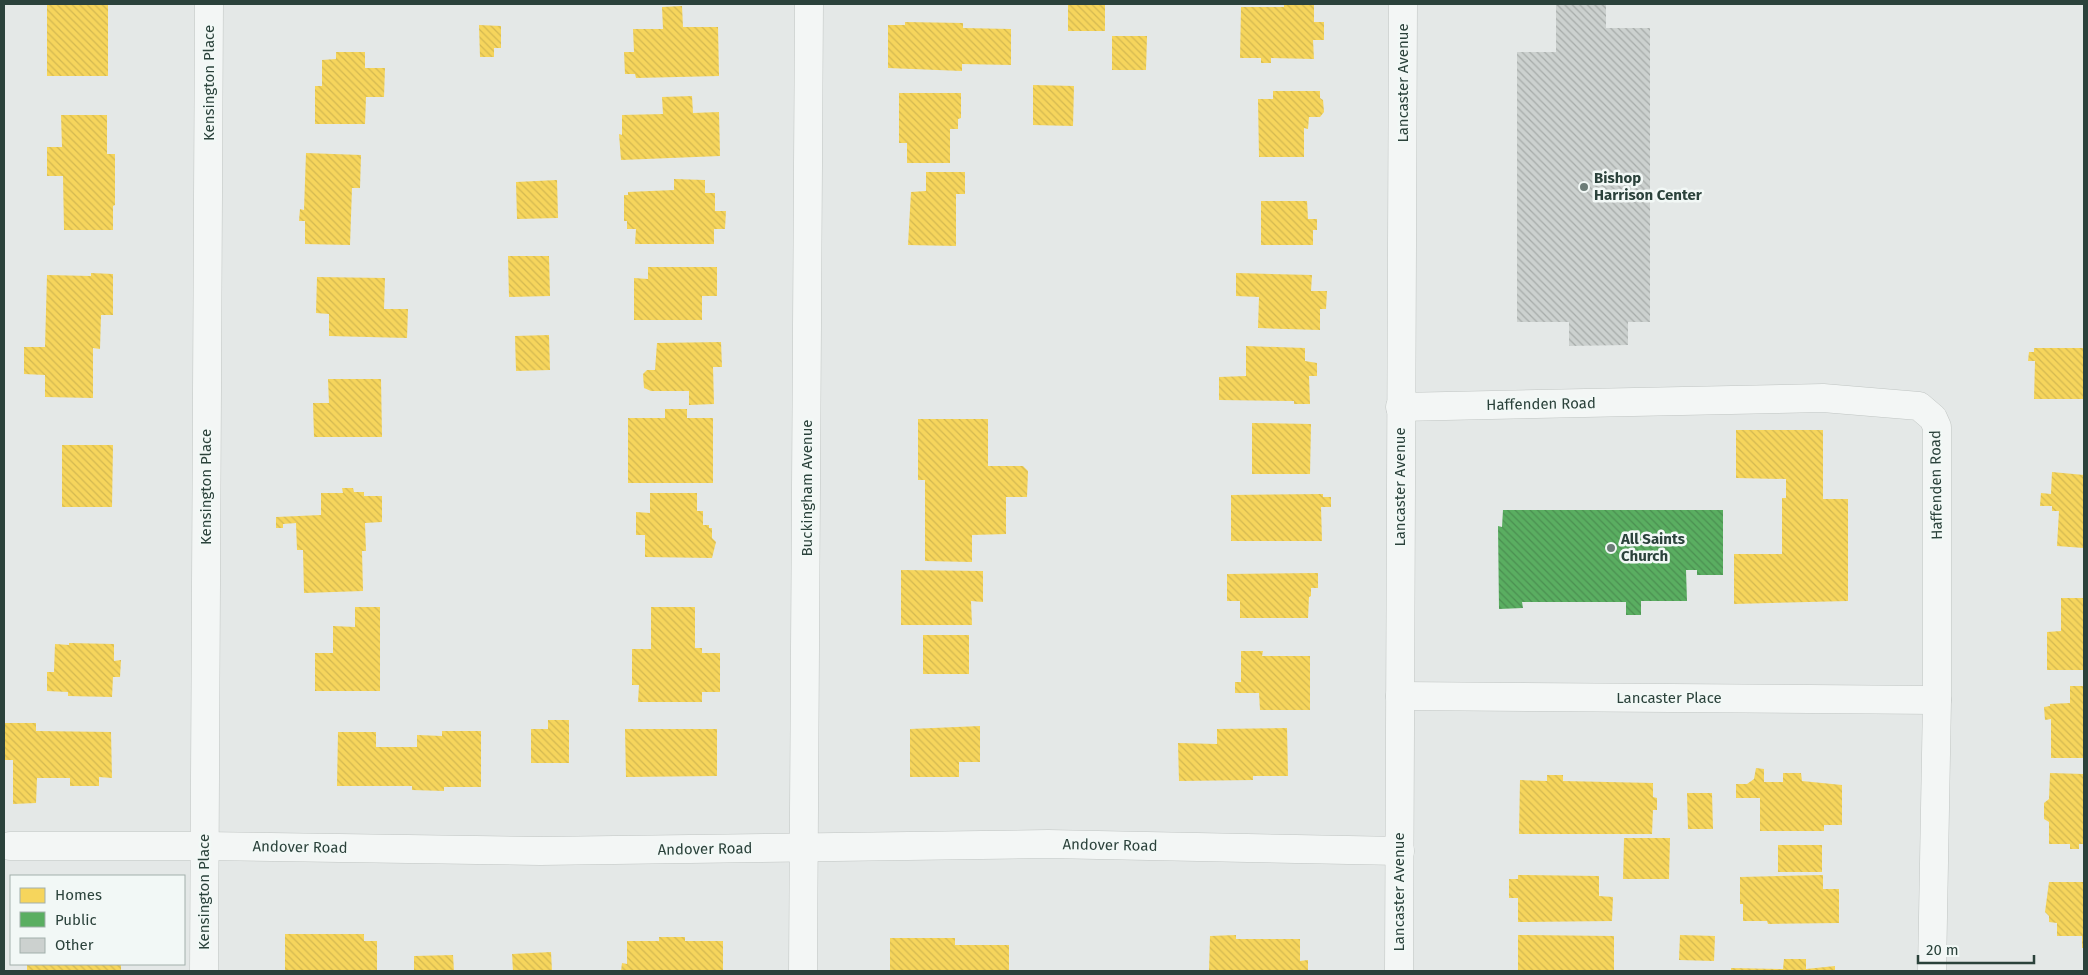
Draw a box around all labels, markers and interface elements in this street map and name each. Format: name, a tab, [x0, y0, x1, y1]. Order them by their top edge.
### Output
street label: Lancaster Avenue	[1394, 23, 1412, 143]
street label: Kensington Place	[200, 25, 218, 141]
place label: Bishop Harrison Center	[1594, 169, 1703, 204]
marker: Bishop Harrison Center	[1578, 181, 1590, 193]
street label: Haffenden Road	[1486, 394, 1596, 414]
street label: Buckingham Avenue	[798, 419, 816, 557]
street label: Lancaster Avenue	[1391, 427, 1409, 547]
street label: Kensington Place	[197, 429, 215, 545]
street label: Haffenden Road	[1926, 430, 1946, 540]
place label: All Saints Church	[1620, 530, 1685, 565]
marker: All Saints Church	[1605, 542, 1617, 554]
street label: Lancaster Place	[1616, 689, 1722, 707]
street label: Lancaster Avenue	[1390, 832, 1408, 952]
street label: Kensington Place	[195, 834, 213, 950]
street label: Andover Road	[1062, 835, 1158, 855]
street label: Andover Road	[252, 837, 348, 857]
street label: Andover Road	[657, 839, 753, 859]
legend	[10, 875, 185, 965]
text: Homes	[55, 886, 102, 904]
text: Public	[55, 911, 97, 929]
scale bar	[1918, 932, 2034, 964]
text: Other	[55, 936, 94, 954]
text: 20 m	[1926, 941, 1959, 959]

